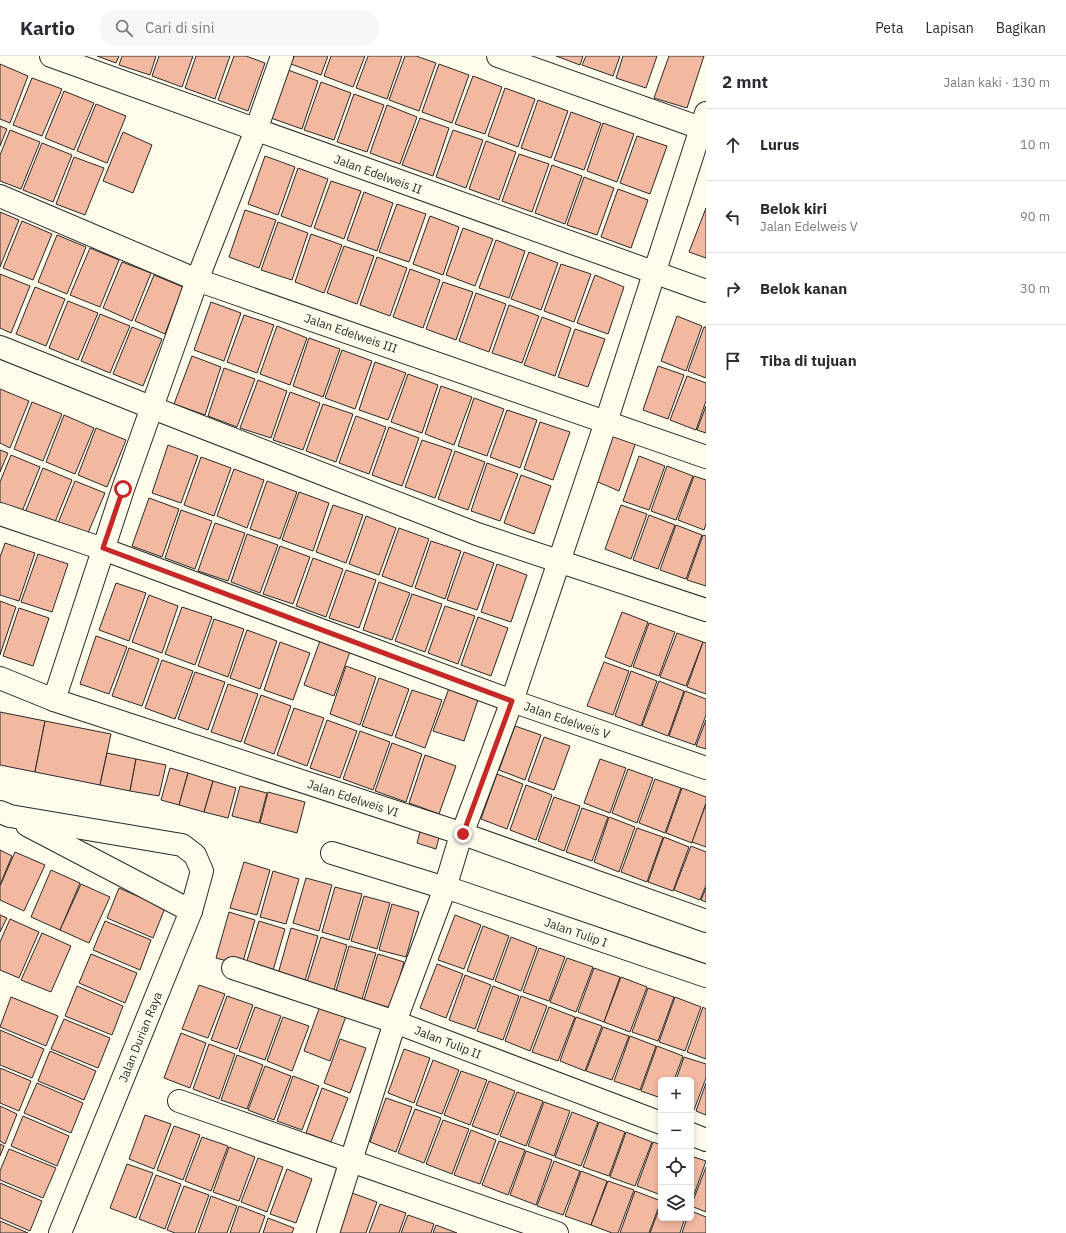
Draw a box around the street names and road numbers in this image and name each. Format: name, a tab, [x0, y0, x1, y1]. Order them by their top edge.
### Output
street label: Jalan Edelweis II	[332, 151, 424, 197]
street label: Jalan Edelweis III	[303, 310, 400, 356]
street label: Jalan Edelweis V	[522, 698, 613, 742]
street label: Jalan Edelweis VI	[305, 776, 401, 820]
street label: Jalan Tulip I	[542, 914, 610, 950]
street label: Jalan Durian Raya	[115, 989, 165, 1084]
street label: Jalan Tulip II	[412, 1022, 484, 1062]

